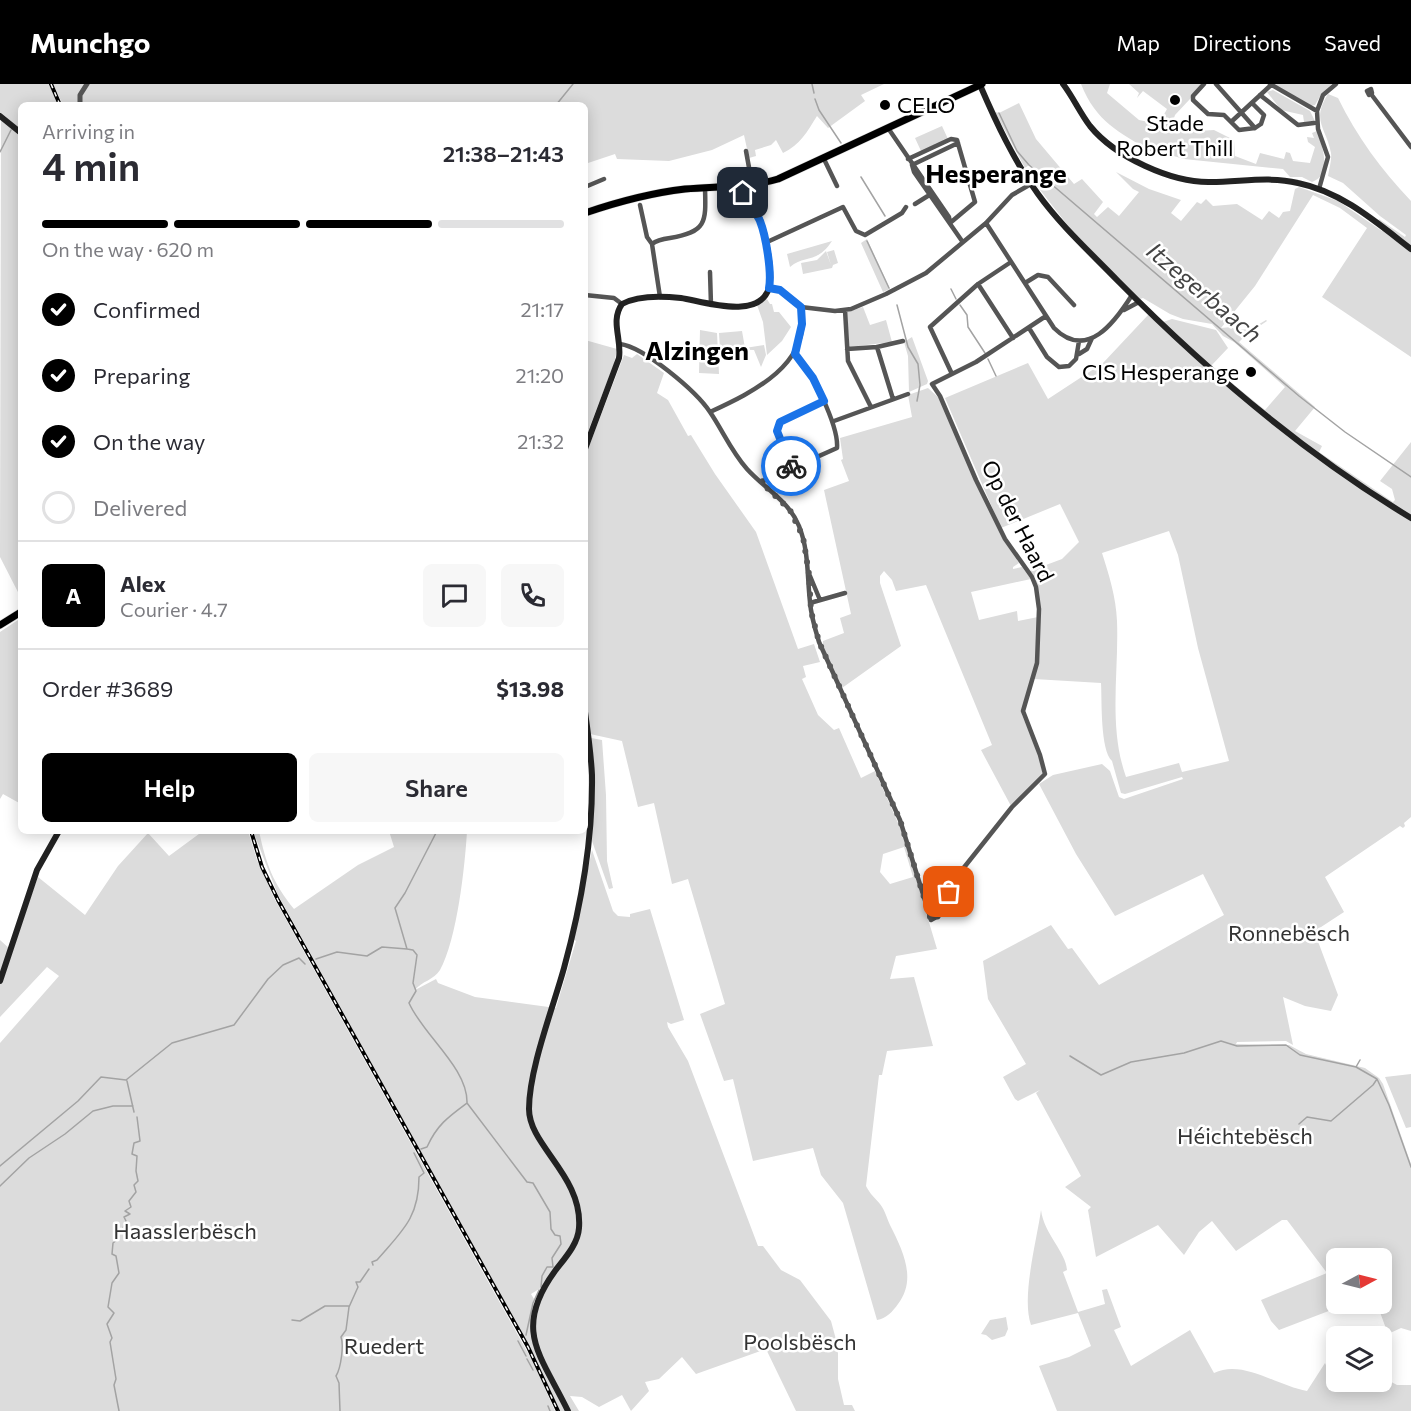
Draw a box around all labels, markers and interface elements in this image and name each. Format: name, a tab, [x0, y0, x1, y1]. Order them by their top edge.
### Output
text: Munchgo	[30, 25, 151, 59]
text: Map	[1117, 30, 1160, 55]
text: Directions	[1193, 30, 1291, 55]
text: Saved	[1324, 30, 1381, 55]
place label: CELO	[897, 91, 955, 118]
marker: Stade Robert Thill	[1168, 93, 1182, 107]
marker: CELO	[878, 98, 892, 112]
place label: Stade Robert Thill	[1116, 109, 1234, 161]
text: Arriving in	[42, 119, 135, 143]
text: 21:38–21:43	[443, 140, 564, 167]
text: 4 min	[42, 141, 140, 189]
district label: Hesperange	[925, 157, 1067, 188]
pin	[717, 167, 768, 218]
icon: home	[726, 176, 759, 209]
water label: Itzegerbaach	[1142, 235, 1268, 348]
text: On the way · 620 m	[42, 237, 214, 261]
icon: check	[42, 293, 75, 326]
text: Confirmed	[93, 296, 200, 323]
text: 21:17	[521, 297, 564, 321]
district label: Alzingen	[645, 334, 749, 365]
place label: CIS Hesperange	[1082, 358, 1239, 385]
icon: check	[42, 359, 75, 392]
text: Preparing	[93, 362, 190, 389]
text: 21:20	[516, 363, 564, 387]
marker: CIS Hesperange	[1244, 365, 1258, 379]
icon: check	[42, 425, 75, 458]
text: On the way	[93, 428, 205, 455]
text: 21:32	[517, 429, 564, 453]
courier	[761, 436, 821, 496]
icon: bike	[775, 450, 808, 483]
street label: Op der Haard	[976, 455, 1061, 586]
text: Delivered	[93, 494, 187, 521]
button: chat	[423, 564, 486, 627]
button: phone	[501, 564, 564, 627]
text: Alex	[120, 570, 166, 597]
text: A	[66, 582, 81, 609]
text: Courier · 4.7	[120, 597, 228, 621]
text: Order #3689	[42, 675, 173, 702]
text: $13.98	[496, 675, 564, 702]
button: Help	[42, 753, 297, 822]
button: Share	[309, 753, 564, 822]
pin	[923, 866, 974, 917]
icon: bag	[932, 875, 965, 908]
park label: Ronnebësch	[1228, 919, 1350, 946]
park label: Héichtebësch	[1177, 1122, 1313, 1149]
park label: Haasslerbësch	[113, 1217, 257, 1244]
north arrow	[1326, 1248, 1392, 1314]
map controls	[1326, 1248, 1392, 1392]
button: layers	[1326, 1326, 1392, 1392]
park label: Poolsbësch	[743, 1328, 857, 1355]
park label: Ruedert	[344, 1332, 424, 1359]

